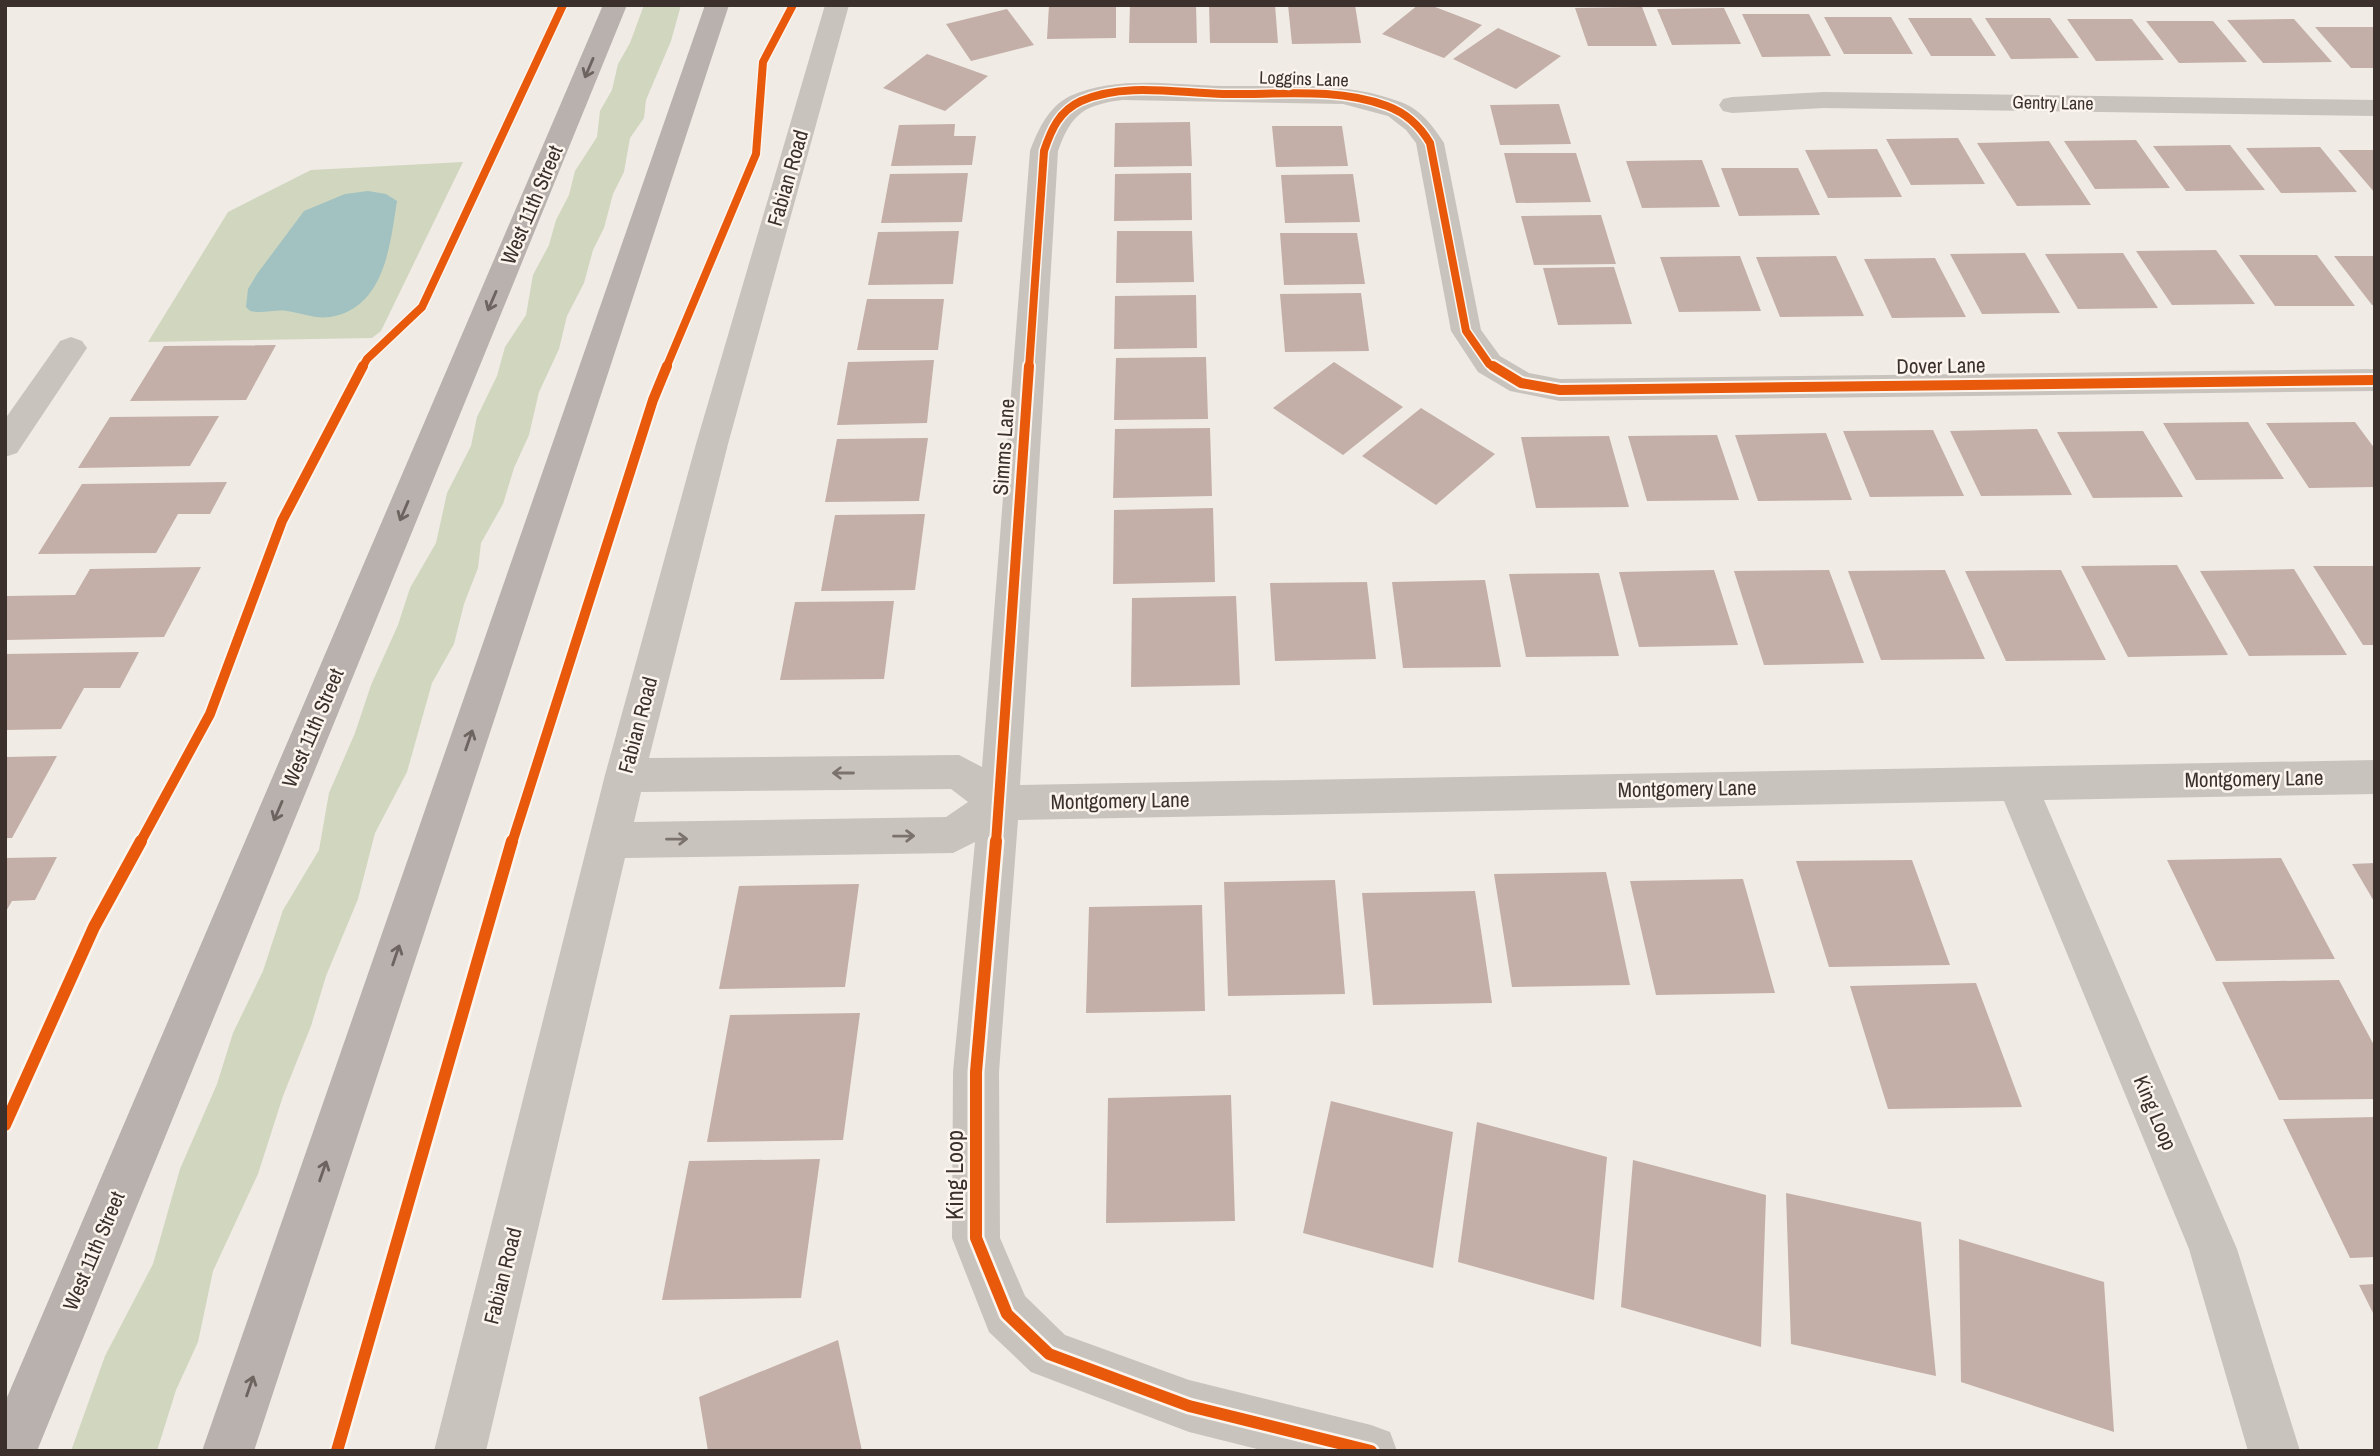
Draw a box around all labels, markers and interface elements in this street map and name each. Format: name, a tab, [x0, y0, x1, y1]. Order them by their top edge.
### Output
one-way arrow	[582, 57, 595, 79]
street label: Loggins Lane	[1259, 64, 1349, 93]
street label: Gentry Lane	[2012, 89, 2094, 116]
street label: Fabian Road	[760, 126, 815, 229]
street label: West 11th Street	[493, 141, 570, 269]
one-way arrow	[484, 289, 497, 311]
street label: Dover Lane	[1896, 350, 1986, 381]
street label: Simms Lane	[986, 398, 1021, 496]
one-way arrow	[397, 499, 410, 521]
street label: West 11th Street	[274, 664, 351, 792]
street label: Fabian Road	[611, 673, 664, 776]
one-way arrow	[464, 729, 476, 751]
street label: Montgomery Lane	[2184, 763, 2324, 794]
one-way arrow	[832, 766, 855, 780]
street label: Montgomery Lane	[1617, 773, 1757, 804]
street label: Montgomery Lane	[1050, 785, 1190, 816]
one-way arrow	[271, 800, 284, 821]
one-way arrow	[893, 829, 916, 843]
one-way arrow	[665, 832, 688, 846]
one-way arrow	[390, 944, 403, 966]
street label: King Loop	[2127, 1071, 2184, 1155]
street label: King Loop	[938, 1130, 970, 1220]
one-way arrow	[318, 1160, 330, 1182]
street label: West 11th Street	[55, 1187, 132, 1315]
street label: Fabian Road	[477, 1224, 529, 1327]
one-way arrow	[244, 1375, 257, 1397]

